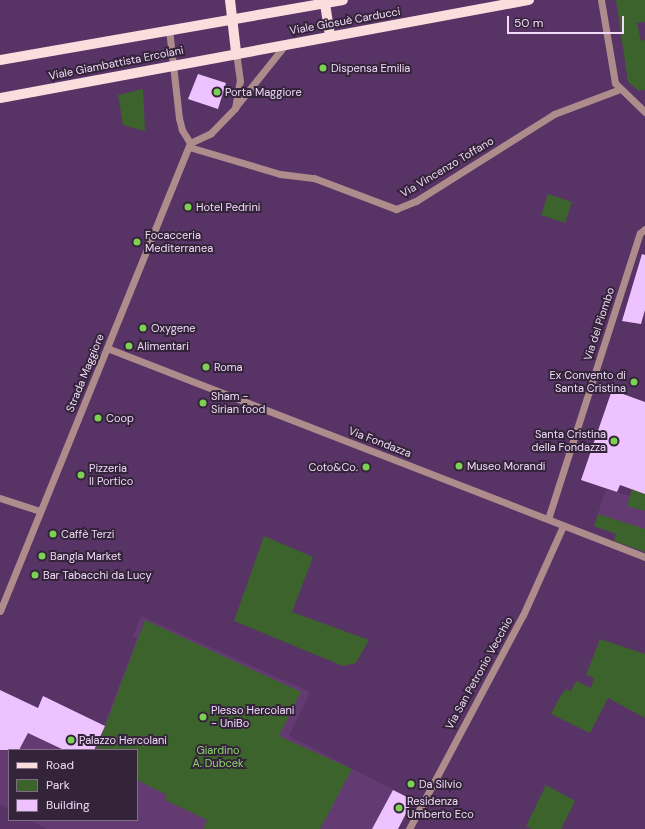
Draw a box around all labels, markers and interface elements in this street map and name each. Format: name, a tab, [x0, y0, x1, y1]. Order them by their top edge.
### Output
street label: Viale Giosuè Carducci	[289, 5, 401, 37]
scale bar	[509, 8, 626, 34]
text: 50 m	[514, 15, 543, 31]
street label: Viale Giambattista Ercolani	[47, 43, 185, 83]
place label: Dispensa Emilia	[331, 61, 410, 75]
marker: Dispensa Emilia	[318, 63, 328, 73]
place label: Porta Maggiore	[225, 85, 302, 99]
marker: Porta Maggiore	[212, 87, 222, 97]
street label: Via Vincenzo Toffano	[398, 134, 496, 200]
place label: Hotel Pedrini	[196, 200, 260, 214]
marker: Hotel Pedrini	[183, 202, 193, 212]
place label: Focacceria Mediterranea	[145, 229, 213, 255]
marker: Focacceria Mediterranea	[132, 237, 142, 247]
street label: Via del Piombo	[581, 286, 617, 362]
place label: Oxygene	[151, 321, 195, 335]
marker: Oxygene	[138, 323, 148, 333]
street label: Strada Maggiore	[63, 332, 107, 414]
place label: Alimentari	[137, 339, 189, 353]
marker: Alimentari	[124, 341, 134, 351]
place label: Roma	[214, 360, 243, 374]
marker: Roma	[201, 362, 211, 372]
place label: Ex Convento di Santa Cristina	[550, 369, 626, 395]
marker: Ex Convento di Santa Cristina	[629, 377, 639, 387]
place label: Sham - Sirian food	[211, 390, 265, 416]
marker: Sham - Sirian food	[198, 398, 208, 408]
place label: Coop	[106, 411, 134, 425]
marker: Coop	[93, 413, 103, 423]
street label: Via Fondazza	[347, 424, 413, 460]
place label: Santa Cristina della Fondazza	[532, 428, 606, 454]
marker: Santa Cristina della Fondazza	[609, 436, 619, 446]
place label: Museo Morandi	[467, 459, 545, 473]
place label: Coto&Co.	[309, 460, 358, 474]
marker: Museo Morandi	[454, 461, 464, 471]
place label: Pizzeria Il Portico	[89, 462, 133, 488]
marker: Coto&Co.	[361, 462, 371, 472]
marker: Pizzeria Il Portico	[76, 470, 86, 480]
place label: Caffè Terzi	[61, 527, 114, 541]
marker: Caffè Terzi	[48, 529, 58, 539]
place label: Bangla Market	[50, 549, 121, 563]
marker: Bangla Market	[37, 551, 47, 561]
place label: Bar Tabacchi da Lucy	[43, 568, 152, 582]
marker: Bar Tabacchi da Lucy	[30, 570, 40, 580]
street label: Via San Petronio Vecchio	[443, 614, 515, 732]
place label: Plesso Hercolani - UniBo	[211, 704, 294, 730]
marker: Plesso Hercolani - UniBo	[198, 712, 208, 722]
place label: Palazzo Hercolani	[79, 733, 167, 747]
marker: Palazzo Hercolani	[66, 735, 76, 745]
park label: Giardino A. Dubcek	[192, 744, 244, 770]
legend	[8, 749, 138, 821]
text: Road	[46, 757, 74, 773]
text: Park	[46, 777, 70, 793]
place label: Da Silvio	[419, 777, 462, 791]
marker: Da Silvio	[406, 779, 416, 789]
place label: Residenza Umberto Eco	[407, 795, 474, 821]
text: Building	[46, 797, 90, 813]
marker: Residenza Umberto Eco	[394, 803, 404, 813]

